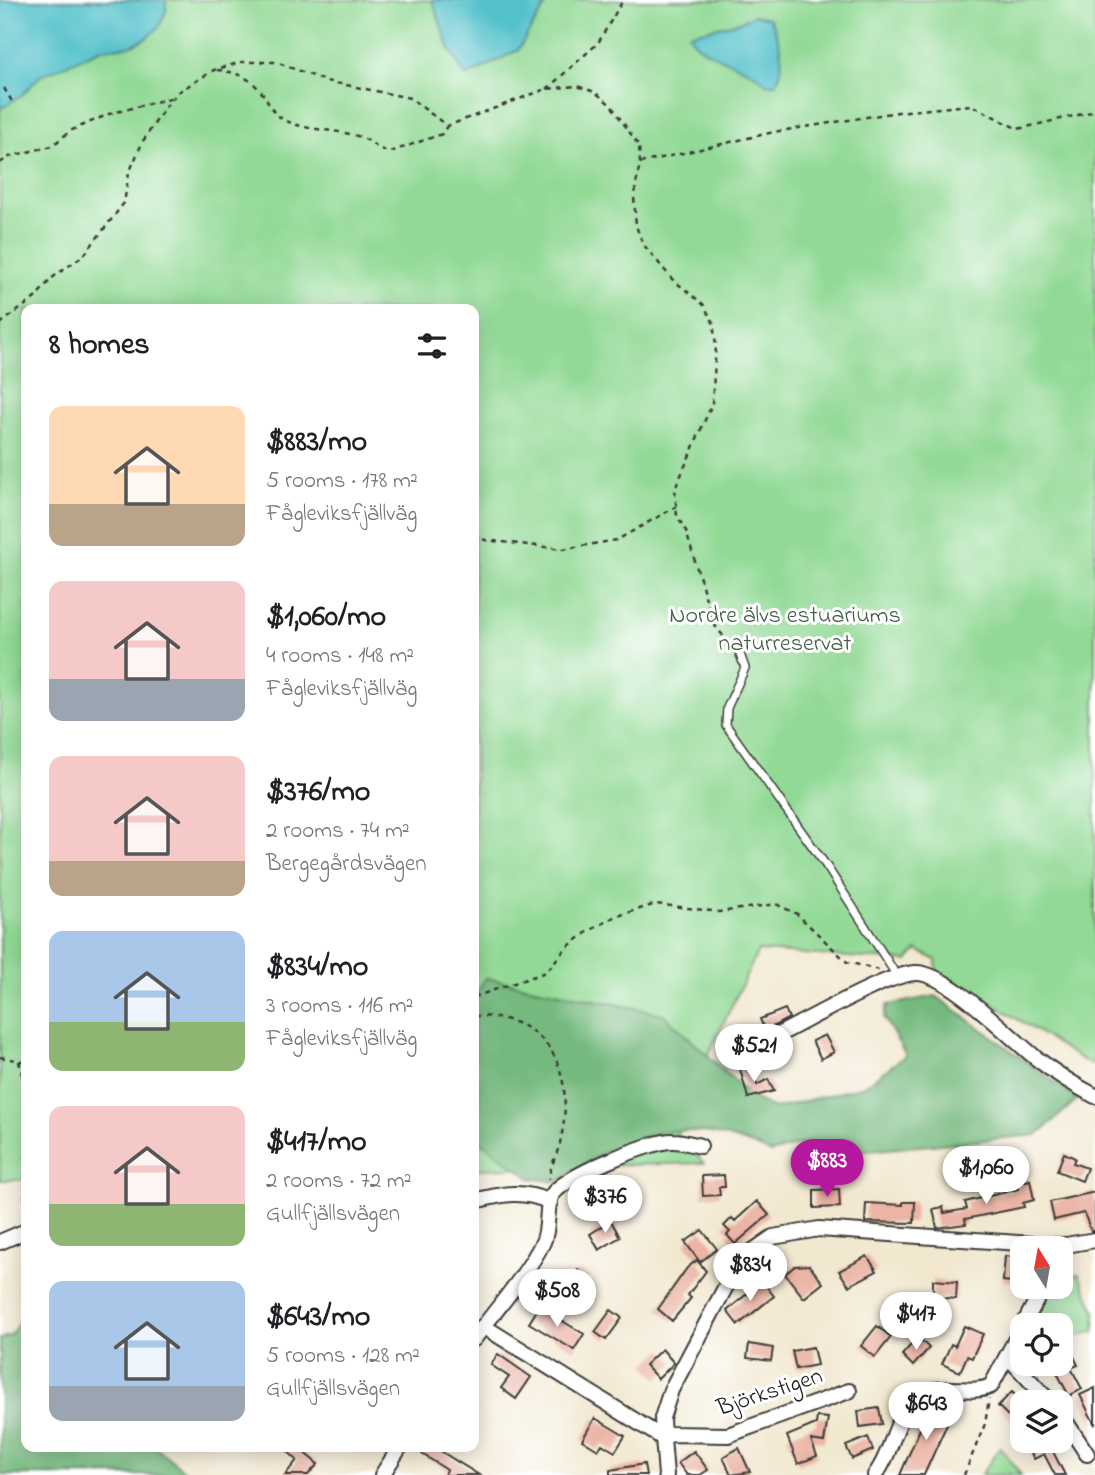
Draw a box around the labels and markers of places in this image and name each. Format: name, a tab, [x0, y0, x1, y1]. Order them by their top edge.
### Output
pin: $521	[713, 1024, 795, 1084]
pin: $883	[786, 1140, 868, 1199]
pin: $1,060	[929, 1146, 1043, 1206]
pin: $376	[564, 1176, 646, 1235]
pin: $834	[709, 1244, 791, 1303]
pin: $508	[516, 1270, 598, 1329]
pin: $417	[875, 1292, 957, 1352]
pin: $643	[885, 1382, 967, 1442]

